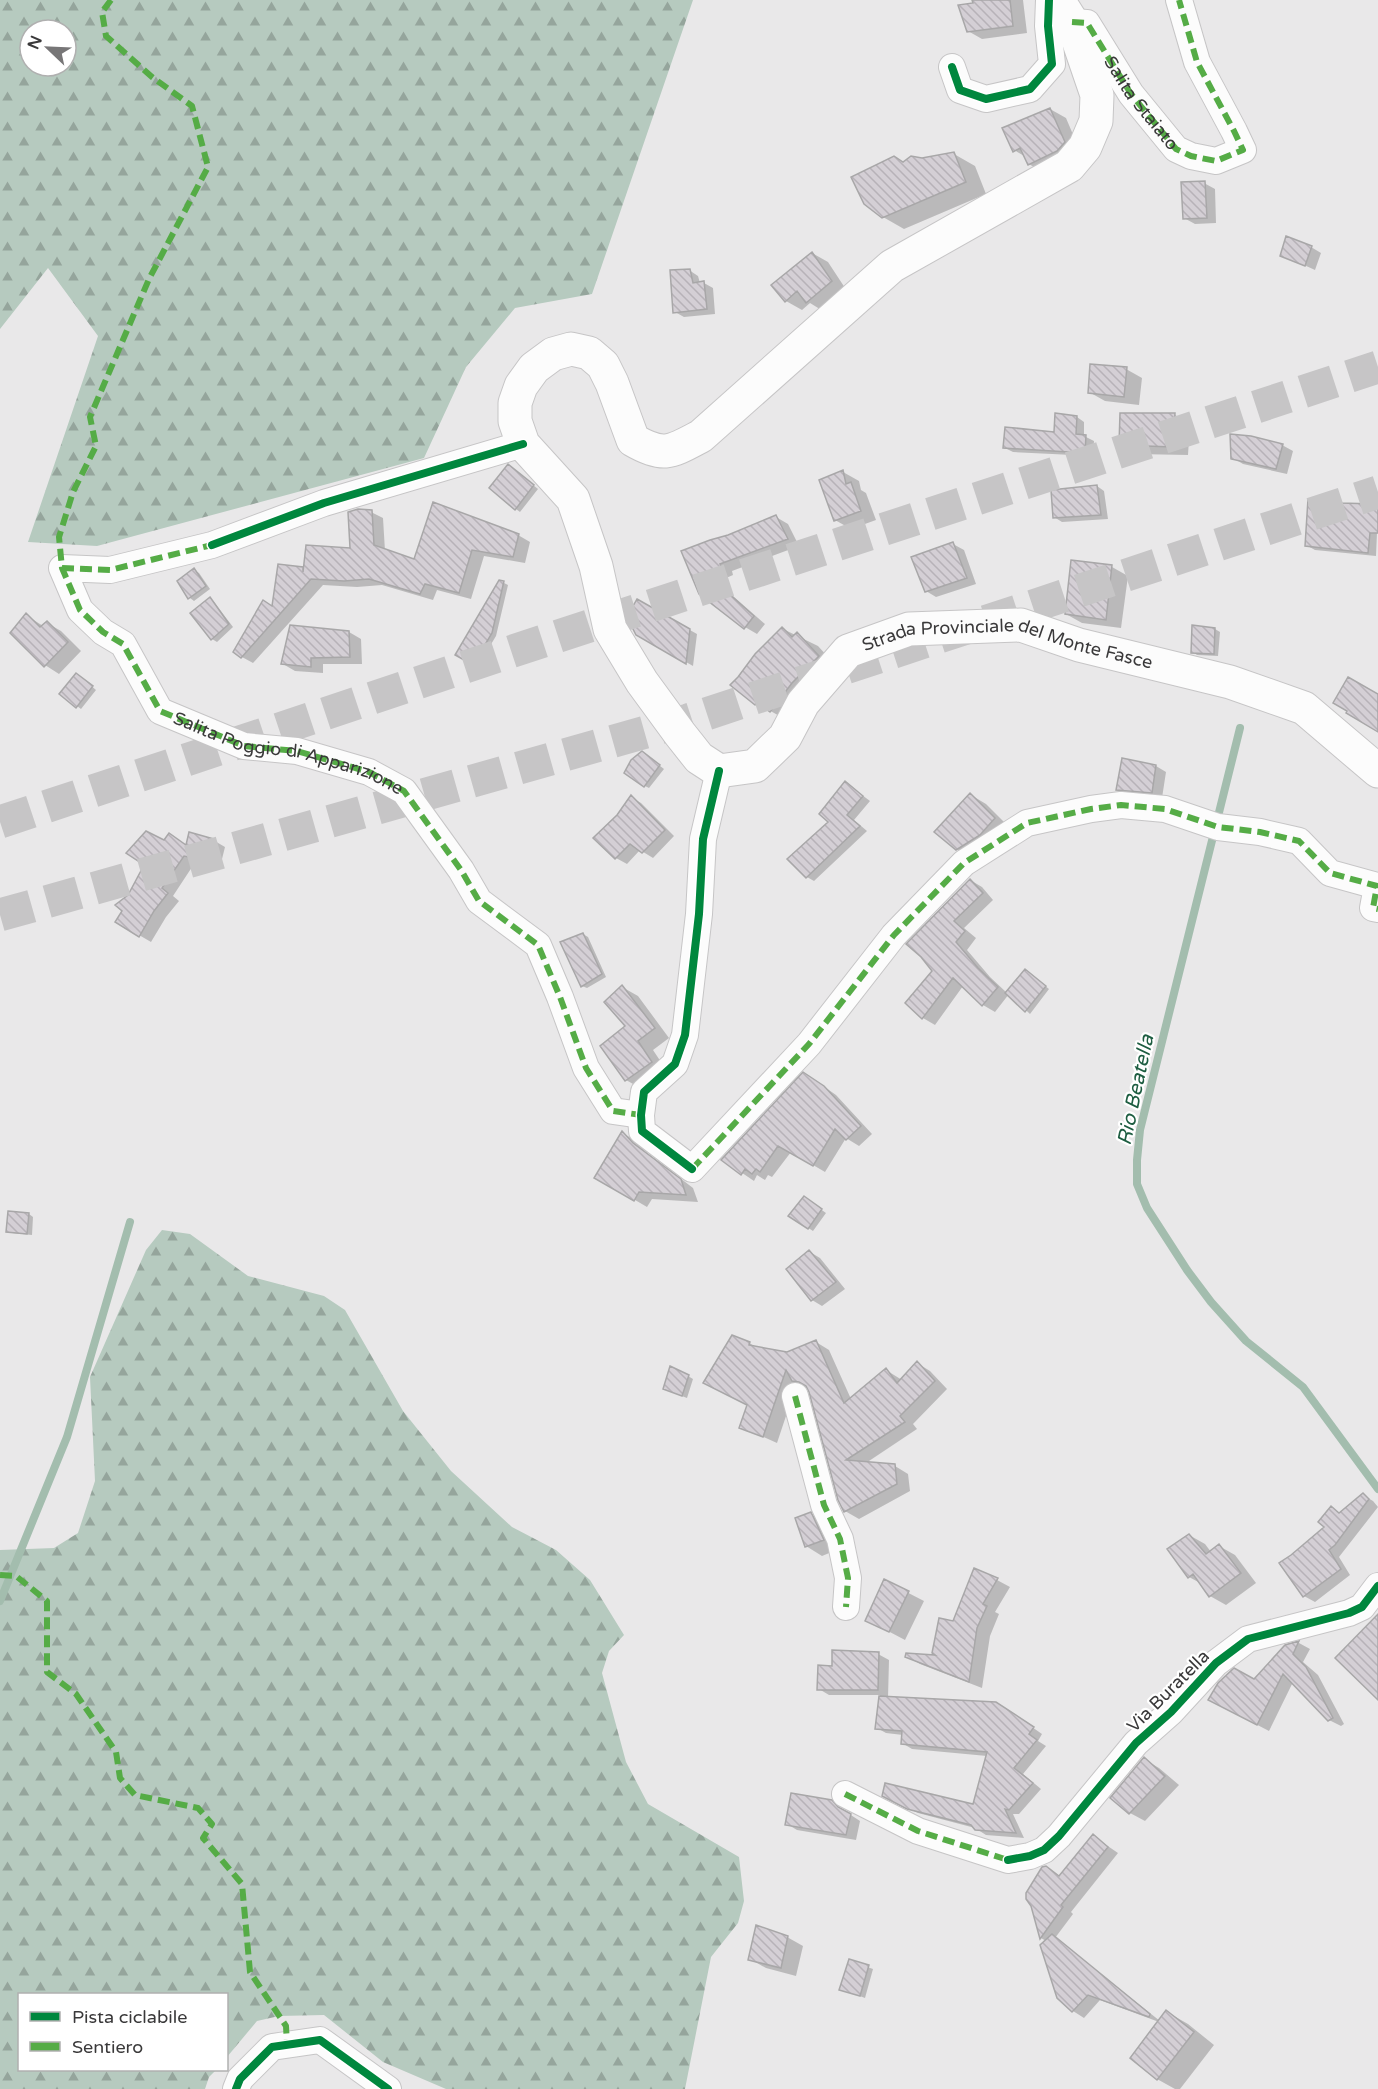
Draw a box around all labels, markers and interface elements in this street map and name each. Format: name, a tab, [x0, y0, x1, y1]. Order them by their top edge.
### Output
north arrow	[18, 18, 78, 78]
text: N	[23, 33, 47, 52]
street label: Salita Staiato	[1099, 52, 1183, 155]
street label: Strada Provinciale del Monte Fasce	[859, 614, 1155, 674]
street label: Salita Poggio di Apparizione	[170, 707, 407, 800]
water label: Rio Beatella	[1113, 1032, 1160, 1148]
street label: Via Buratella	[1122, 1645, 1214, 1737]
legend	[18, 1993, 228, 2071]
text: Pista ciclabile	[72, 2006, 187, 2028]
text: Sentiero	[72, 2036, 143, 2058]

